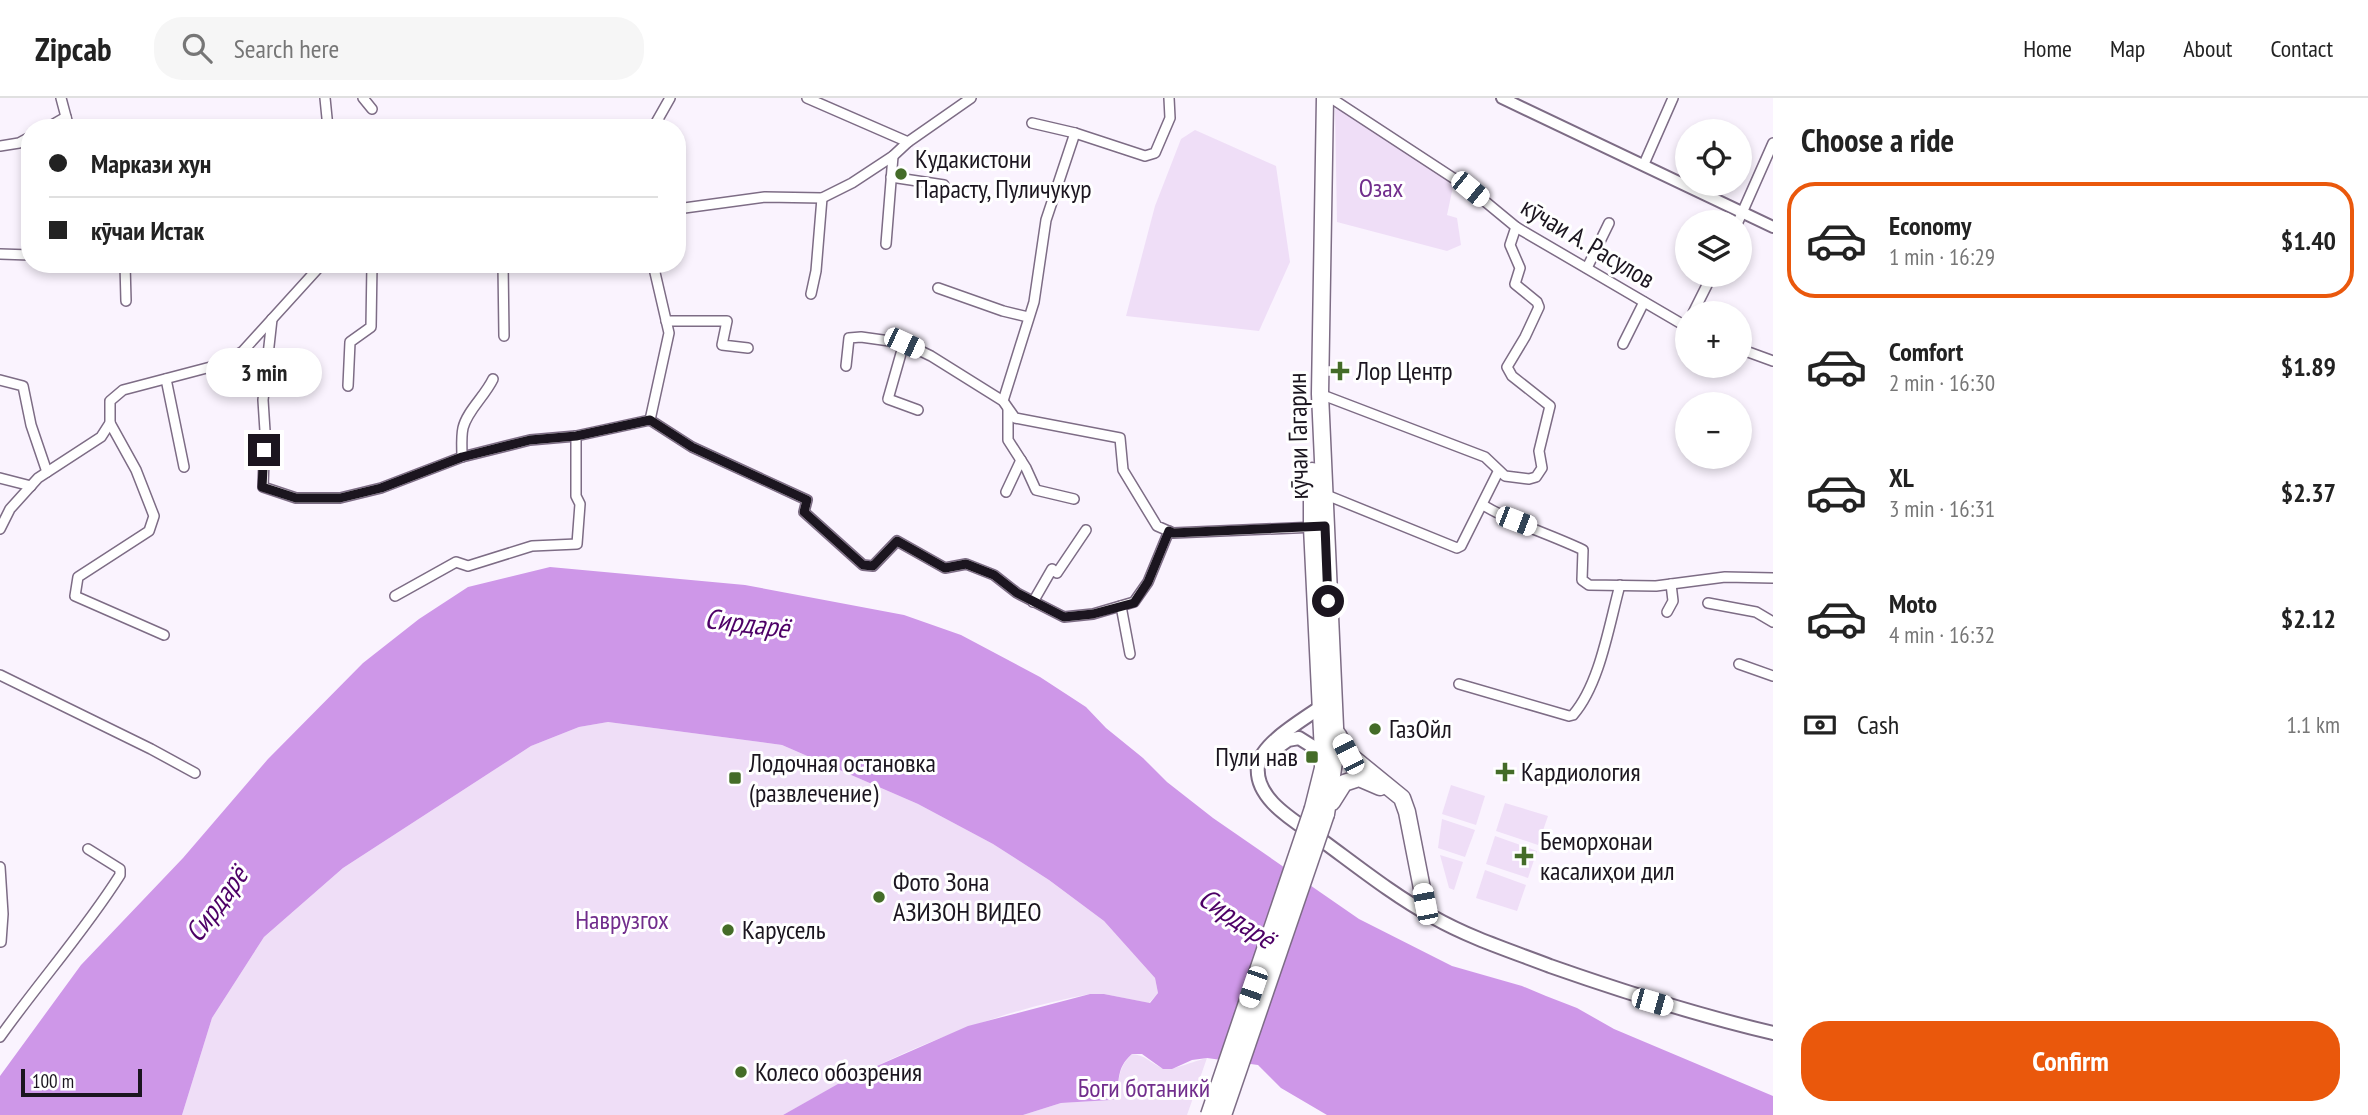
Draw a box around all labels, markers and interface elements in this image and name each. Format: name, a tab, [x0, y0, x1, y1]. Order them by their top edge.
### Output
search box	[154, 17, 644, 80]
text: Zipcab	[35, 27, 112, 70]
icon: search	[178, 29, 216, 67]
text: Search here	[234, 32, 339, 65]
text: Home	[2023, 33, 2072, 64]
text: Map	[2110, 33, 2145, 64]
text: About	[2183, 33, 2232, 64]
text: Contact	[2270, 33, 2333, 64]
map controls	[1675, 119, 1752, 469]
button: locate	[1675, 119, 1752, 196]
text: Choose a ride	[1801, 119, 1954, 161]
place label: Кудакистони Парасту, Пуличукур	[915, 142, 1091, 205]
text: Маркази хун	[91, 147, 211, 180]
marker: Кудакистони Парасту, Пуличукур	[893, 166, 909, 182]
car	[1448, 168, 1493, 210]
park label: Озах	[1359, 171, 1404, 204]
street label: кӯчаи А. Расулов	[1515, 190, 1661, 295]
icon: car	[1805, 209, 1868, 272]
text: Economy	[1889, 209, 1971, 242]
button: layers	[1675, 210, 1752, 287]
text: кӯчаи Истак	[91, 214, 204, 247]
text: $1.40	[2281, 224, 2336, 257]
text: 1 min · 16:29	[1889, 242, 1995, 271]
button: +	[1675, 301, 1752, 378]
car	[881, 325, 928, 361]
icon: car	[1805, 335, 1868, 398]
text: Comfort	[1889, 335, 1963, 368]
callout: 3 min	[206, 348, 322, 398]
text: $1.89	[2281, 350, 2336, 383]
place label: Лор Центр	[1355, 354, 1453, 387]
text: 3 min	[241, 358, 287, 387]
marker: Лор Центр	[1330, 361, 1350, 381]
text: 2 min · 16:30	[1889, 368, 1995, 397]
street label: кӯчаи Гагарин	[1280, 372, 1315, 500]
button: −	[1675, 392, 1752, 469]
route end	[248, 434, 280, 466]
icon: car	[1805, 461, 1868, 524]
text: XL	[1889, 461, 1914, 494]
text: $2.37	[2281, 476, 2336, 509]
text: 3 min · 16:31	[1889, 494, 1995, 523]
car	[1493, 504, 1540, 538]
route start	[1312, 585, 1344, 617]
icon: car	[1805, 587, 1868, 650]
text: Moto	[1889, 587, 1937, 620]
water label: Сирдарё	[703, 599, 794, 646]
text: $2.12	[2281, 602, 2336, 635]
text: 4 min · 16:32	[1889, 620, 1995, 649]
icon: cash	[1801, 706, 1839, 744]
text: Cash	[1857, 708, 1899, 741]
text: 1.1 km	[2286, 710, 2340, 739]
place label: ГазОйл	[1389, 712, 1452, 745]
marker: ГазОйл	[1367, 721, 1383, 737]
car	[1330, 731, 1367, 777]
place label: Пули нав	[1215, 740, 1298, 773]
place label: Лодочная остановка (развлечение)	[748, 746, 936, 809]
marker: Пули нав	[1304, 749, 1320, 765]
place label: Кардиология	[1521, 755, 1641, 788]
marker: Кардиология	[1495, 762, 1515, 782]
marker: Лодочная остановка (развлечение)	[727, 770, 743, 786]
place label: Беморхонаи касалиҳои дил	[1540, 824, 1675, 887]
marker: Беморхонаи касалиҳои дил	[1514, 846, 1534, 866]
water label: Сирдарё	[176, 857, 257, 949]
place label: Фото Зона АЗИЗОН ВИДЕО	[893, 865, 1042, 928]
water label: Сирдарё	[1192, 879, 1285, 958]
car	[1411, 881, 1440, 927]
marker: Фото Зона АЗИЗОН ВИДЕО	[871, 889, 887, 905]
park label: Наврузгох	[575, 903, 669, 936]
place label: Карусель	[742, 913, 826, 946]
marker: Карусель	[720, 922, 736, 938]
car	[1237, 964, 1270, 1010]
car	[1629, 986, 1676, 1018]
button: Confirm	[1801, 1021, 2340, 1101]
place label: Колесо обозрения	[755, 1055, 922, 1088]
marker: Колесо обозрения	[733, 1064, 749, 1080]
scale bar	[21, 1066, 142, 1098]
text: 100 m	[32, 1069, 74, 1093]
park label: Боги ботаникй	[1078, 1071, 1210, 1104]

